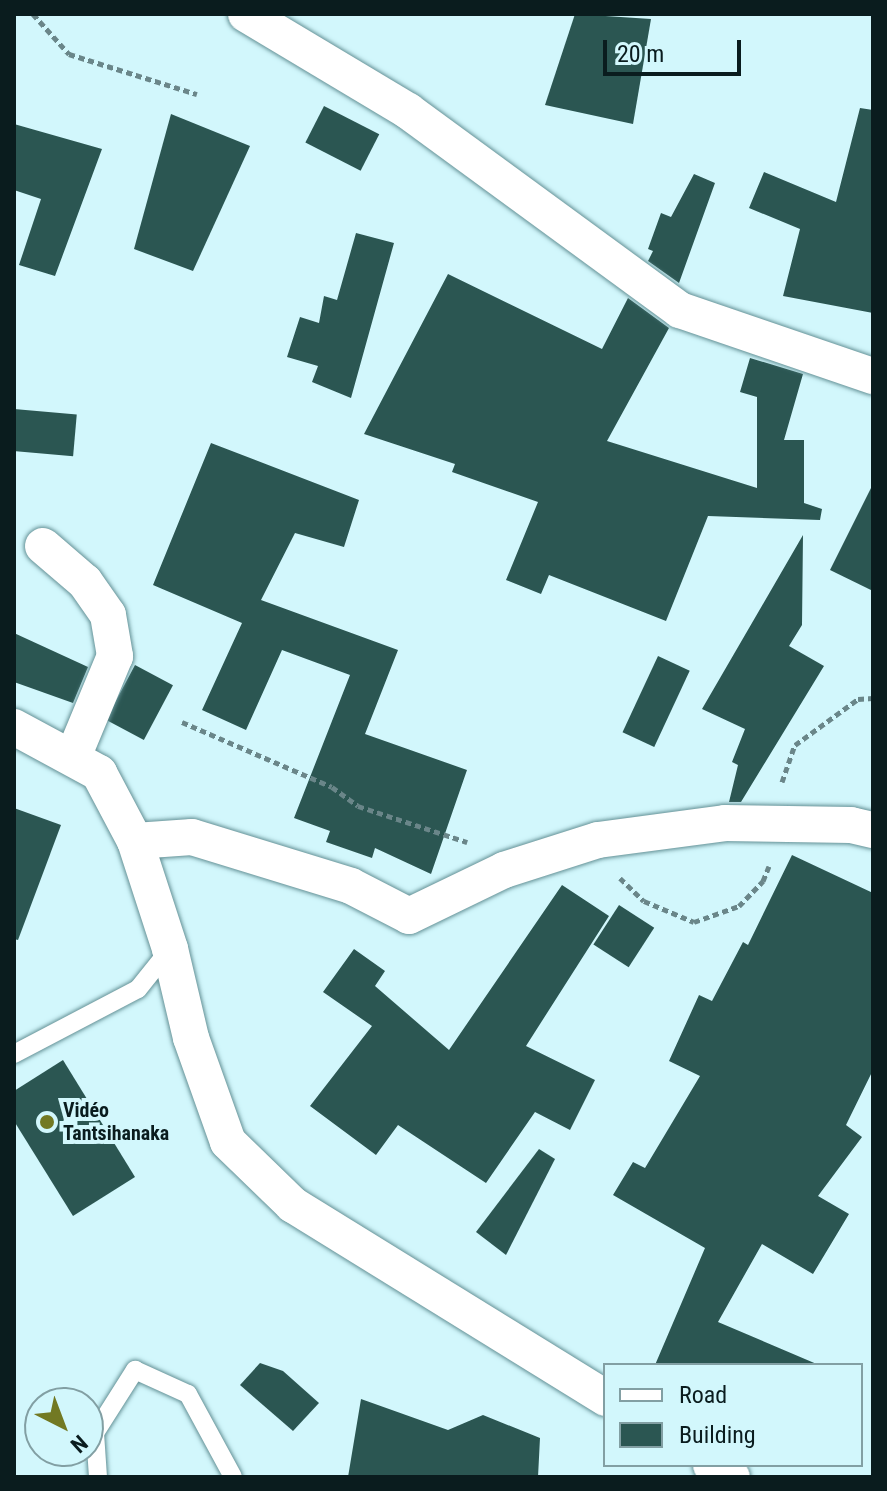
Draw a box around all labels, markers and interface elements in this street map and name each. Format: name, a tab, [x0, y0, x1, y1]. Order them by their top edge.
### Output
scale bar	[607, 24, 745, 74]
text: 20 m	[617, 40, 664, 68]
place label: Vidéo Tantsihanaka	[63, 1098, 169, 1145]
marker: Vidéo Tantsihanaka	[38, 1113, 56, 1131]
legend	[603, 1363, 863, 1467]
text: Road	[679, 1381, 727, 1409]
north arrow	[24, 1387, 104, 1467]
text: Building	[679, 1421, 756, 1449]
text: N	[66, 1430, 92, 1458]

